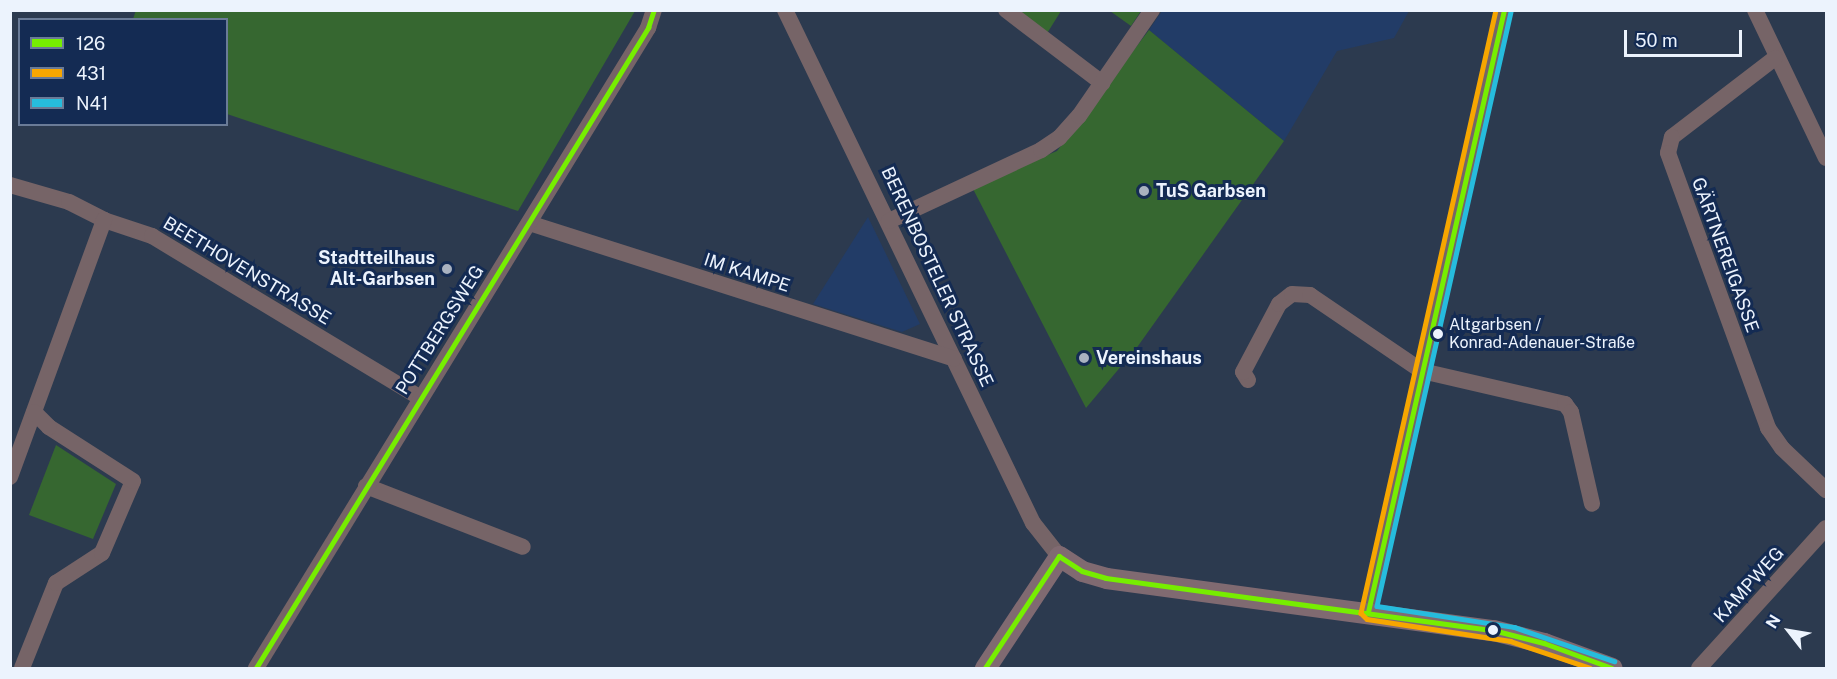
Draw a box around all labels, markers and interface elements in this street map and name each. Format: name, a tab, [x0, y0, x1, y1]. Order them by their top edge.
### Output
legend	[18, 18, 228, 126]
scale bar	[1627, 18, 1746, 56]
text: 50 m	[1635, 30, 1678, 51]
text: 126	[76, 33, 105, 54]
text: 431	[76, 63, 106, 84]
text: N41	[76, 93, 108, 114]
street label: BERENBOSTELER STRASSE	[876, 164, 998, 390]
street label: GÄRTNEREIGASSE	[1687, 175, 1763, 335]
place label: TuS Garbsen	[1156, 180, 1266, 202]
marker: TuS Garbsen	[1137, 184, 1151, 198]
street label: BEETHOVENSTRASSE	[159, 212, 335, 330]
place label: Stadtteilhaus Alt-Garbsen	[318, 248, 435, 290]
street label: IM KAMPE	[701, 249, 793, 297]
street label: POTTBERGSWEG	[391, 261, 489, 399]
marker: Stadtteilhaus Alt-Garbsen	[440, 262, 454, 276]
place label: Altgarbsen / Konrad-Adenauer-Straße	[1449, 315, 1635, 353]
marker: Altgarbsen / Konrad-Adenauer-Straße	[1432, 328, 1444, 340]
place label: Vereinshaus	[1096, 347, 1202, 369]
marker: Vereinshaus	[1077, 351, 1091, 365]
street label: KAMPWEG	[1709, 543, 1789, 627]
north arrow	[1759, 601, 1819, 661]
text: N	[1762, 611, 1785, 632]
unlabelled marker	[1487, 624, 1499, 636]

